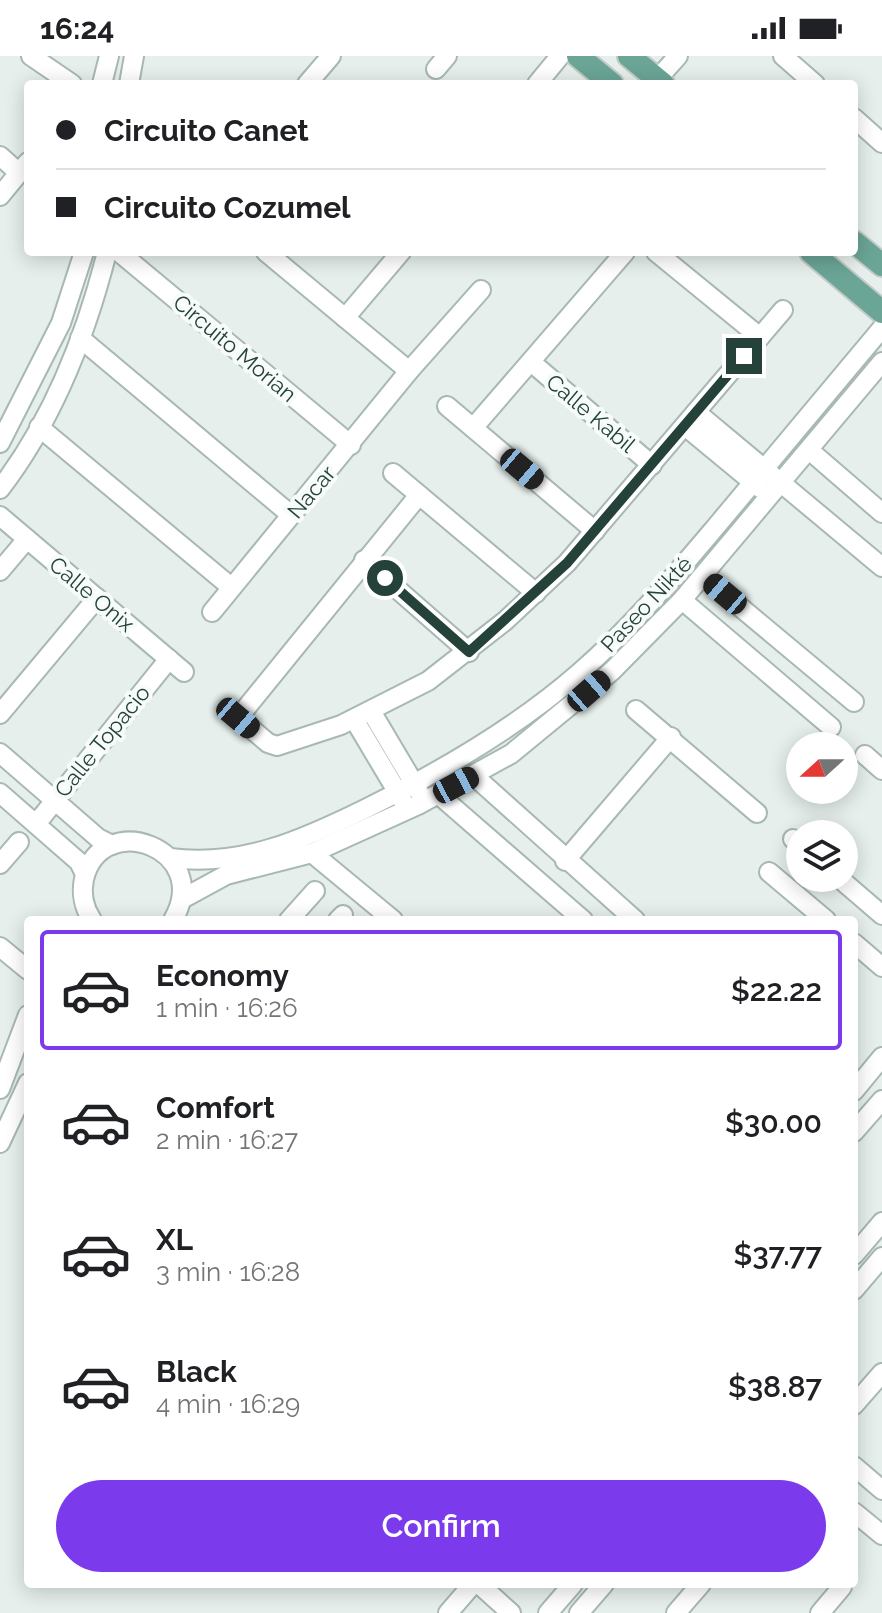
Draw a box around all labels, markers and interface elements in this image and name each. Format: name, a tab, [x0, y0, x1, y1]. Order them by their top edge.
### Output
text: 16:24	[40, 11, 115, 46]
text: Circuito Canet	[104, 113, 309, 148]
text: Circuito Cozumel	[104, 190, 351, 225]
street label: Circuito Morian	[168, 289, 302, 407]
route end	[726, 338, 762, 374]
street label: Calle Kabil	[541, 368, 641, 458]
car	[496, 444, 548, 494]
street label: Nacar	[282, 460, 341, 524]
street label: Calle Onix	[44, 551, 140, 637]
street label: Paseo Nikté	[595, 551, 697, 657]
route start	[367, 560, 403, 596]
car	[699, 569, 751, 619]
car	[563, 666, 615, 716]
street label: Calle Topacio	[49, 680, 155, 802]
car	[212, 693, 264, 743]
north arrow	[786, 732, 858, 804]
map controls	[786, 732, 858, 892]
car	[429, 763, 483, 807]
button: layers	[786, 820, 858, 892]
icon: car	[60, 954, 132, 1026]
text: Economy	[156, 958, 289, 993]
text: $22.22	[731, 973, 822, 1008]
text: 1 min · 16:26	[156, 993, 298, 1023]
icon: car	[60, 1086, 132, 1158]
text: Comfort	[156, 1090, 275, 1125]
text: $30.00	[725, 1105, 822, 1140]
text: 2 min · 16:27	[156, 1125, 298, 1155]
icon: car	[60, 1218, 132, 1290]
text: XL	[156, 1222, 193, 1257]
text: $37.77	[733, 1237, 822, 1272]
text: 3 min · 16:28	[156, 1257, 300, 1287]
icon: car	[60, 1350, 132, 1422]
text: Black	[156, 1354, 237, 1389]
text: $38.87	[728, 1369, 822, 1404]
text: 4 min · 16:29	[156, 1389, 300, 1419]
button: Confirm	[56, 1480, 826, 1572]

